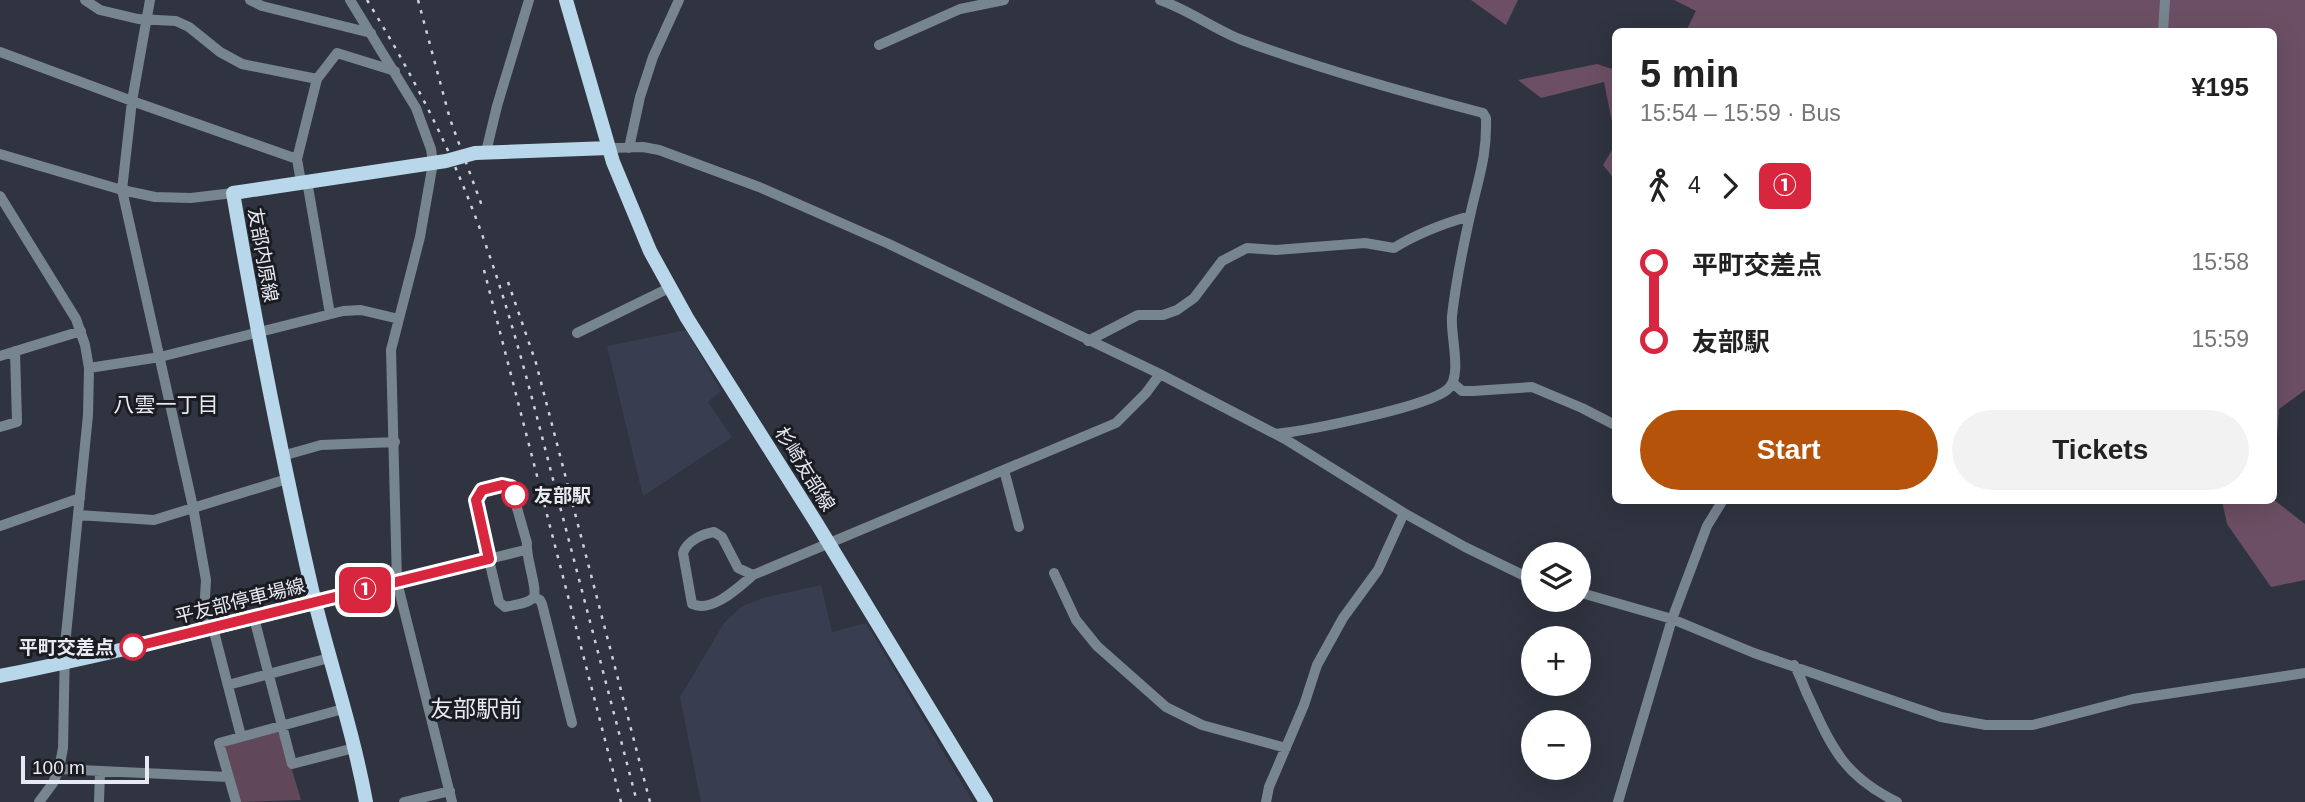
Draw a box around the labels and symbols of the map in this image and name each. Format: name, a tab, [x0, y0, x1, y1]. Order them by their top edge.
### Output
street label: 友部内原線	[244, 206, 282, 304]
district label: 八雲一丁目	[114, 393, 219, 416]
street label: 杉崎友部線	[771, 423, 839, 515]
marker: 友部駅	[502, 482, 528, 508]
place label: 友部駅	[534, 485, 591, 506]
line badge: ①	[342, 567, 388, 613]
street label: 平友部停車場線	[173, 575, 307, 627]
marker: 平町交差点	[120, 634, 146, 660]
place label: 平町交差点	[19, 637, 114, 658]
district label: 友部駅前	[430, 696, 522, 722]
scale bar	[21, 753, 149, 785]

